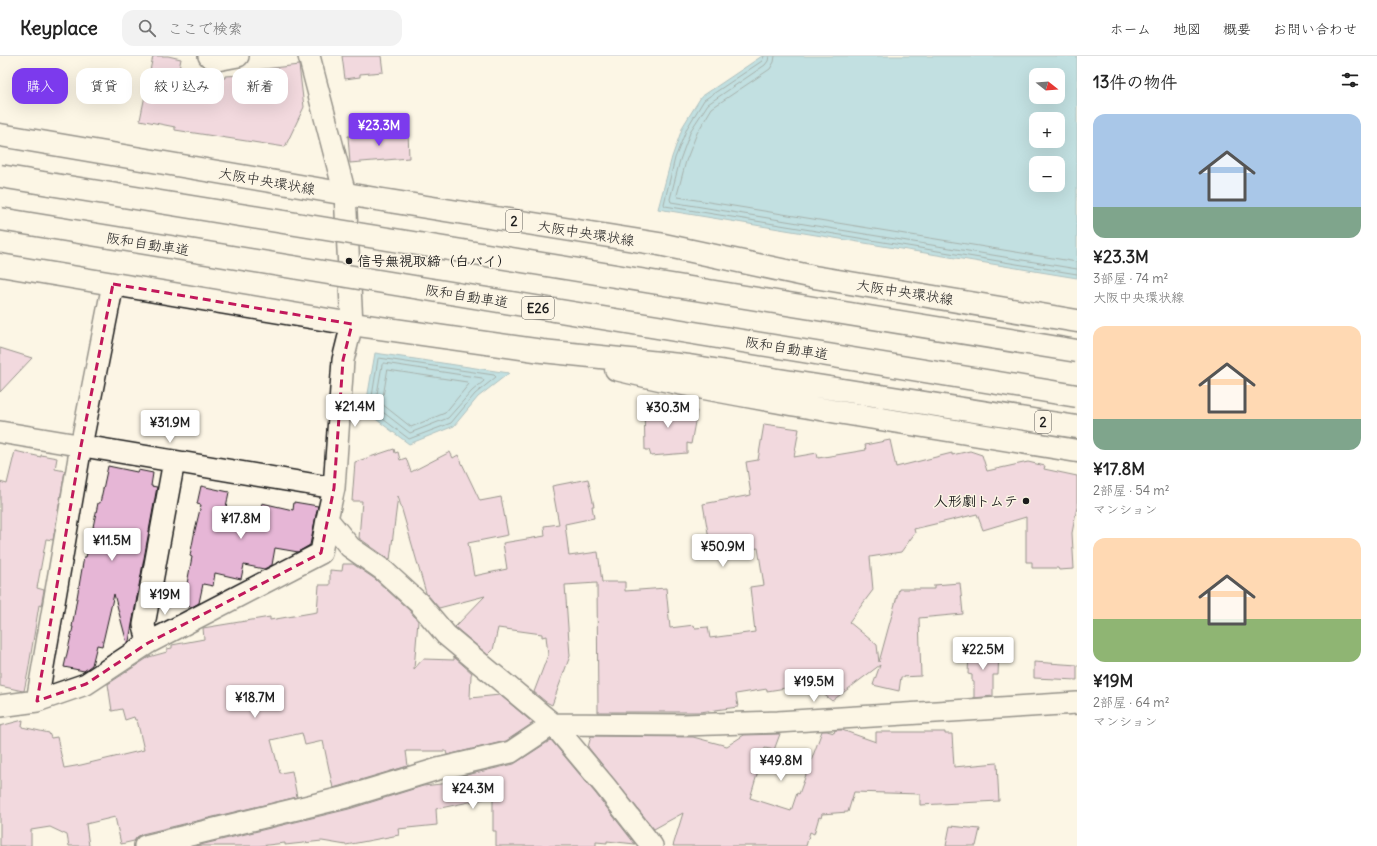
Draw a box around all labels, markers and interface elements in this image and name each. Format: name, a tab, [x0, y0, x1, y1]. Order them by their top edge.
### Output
search box	[122, 10, 402, 46]
text: Keyplace	[20, 16, 98, 40]
icon: search	[136, 17, 158, 39]
text: ここで検索	[168, 19, 243, 38]
text: ホーム	[1110, 20, 1151, 38]
text: 地図	[1173, 20, 1201, 38]
text: 概要	[1223, 20, 1251, 38]
text: お問い合わせ	[1273, 20, 1357, 38]
chip: 購入	[12, 68, 68, 104]
chip: 賃貸	[76, 68, 132, 104]
chip: 絞り込み	[140, 68, 224, 104]
chip: 新着	[232, 68, 288, 104]
north arrow	[1029, 68, 1065, 104]
map controls	[1029, 68, 1065, 192]
icon: filters	[1339, 69, 1361, 91]
text: 13件の物件	[1093, 71, 1177, 93]
button: +	[1029, 112, 1065, 148]
pin: ¥23.3M	[346, 113, 412, 147]
text: ¥23.3M	[358, 117, 400, 134]
icon: home	[1191, 140, 1263, 212]
button: −	[1029, 156, 1065, 192]
street label: 大阪中央環状線	[217, 164, 317, 198]
road number: 2	[506, 210, 522, 232]
street label: 大阪中央環状線	[536, 216, 636, 250]
street label: 阪和自動車道	[105, 229, 191, 259]
text: ¥23.3M	[1093, 246, 1149, 268]
place label: 信号無視取締（白バイ）	[357, 252, 511, 270]
marker: 信号無視取締（白バイ）	[344, 256, 354, 266]
text: 3部屋 · 74 m²	[1093, 270, 1168, 287]
street label: 大阪中央環状線	[855, 275, 955, 309]
street label: 阪和自動車道	[424, 281, 510, 311]
text: 大阪中央環状線	[1093, 289, 1184, 306]
road number: E26	[522, 297, 554, 319]
street label: 阪和自動車道	[744, 333, 830, 363]
icon: home	[1191, 352, 1263, 424]
pin: ¥21.4M	[322, 394, 388, 428]
pin: ¥30.3M	[635, 395, 701, 429]
text: ¥21.4M	[335, 398, 375, 415]
text: ¥30.3M	[646, 399, 690, 416]
pin: ¥31.9M	[137, 410, 203, 444]
road number: 2	[1035, 411, 1051, 433]
text: ¥31.9M	[150, 414, 190, 431]
text: ¥17.8M	[1093, 458, 1145, 480]
text: 2部屋 · 54 m²	[1093, 482, 1170, 499]
place label: 人形劇トムテ	[934, 492, 1018, 510]
marker: 人形劇トムテ	[1021, 496, 1031, 506]
text: マンション	[1093, 501, 1157, 518]
pin: ¥17.8M	[208, 506, 274, 540]
text: ¥17.8M	[221, 510, 261, 527]
pin: ¥11.5M	[79, 528, 145, 562]
text: ¥11.5M	[93, 532, 131, 549]
pin: ¥50.9M	[690, 534, 756, 568]
text: ¥50.9M	[701, 538, 745, 555]
icon: home	[1191, 564, 1263, 636]
pin: ¥19M	[141, 582, 189, 616]
text: ¥19M	[150, 586, 180, 603]
pin: ¥22.5M	[950, 637, 1016, 671]
text: ¥22.5M	[962, 641, 1004, 658]
pin: ¥19.5M	[781, 669, 847, 703]
text: ¥19M	[1093, 670, 1133, 692]
text: ¥19.5M	[794, 673, 834, 690]
pin: ¥18.7M	[222, 685, 288, 719]
text: ¥18.7M	[235, 689, 275, 706]
text: 2部屋 · 64 m²	[1093, 694, 1170, 711]
text: マンション	[1093, 713, 1157, 730]
pin: ¥49.8M	[748, 748, 814, 782]
text: ¥49.8M	[759, 752, 803, 769]
pin: ¥24.3M	[440, 776, 506, 810]
text: ¥24.3M	[452, 780, 494, 797]

